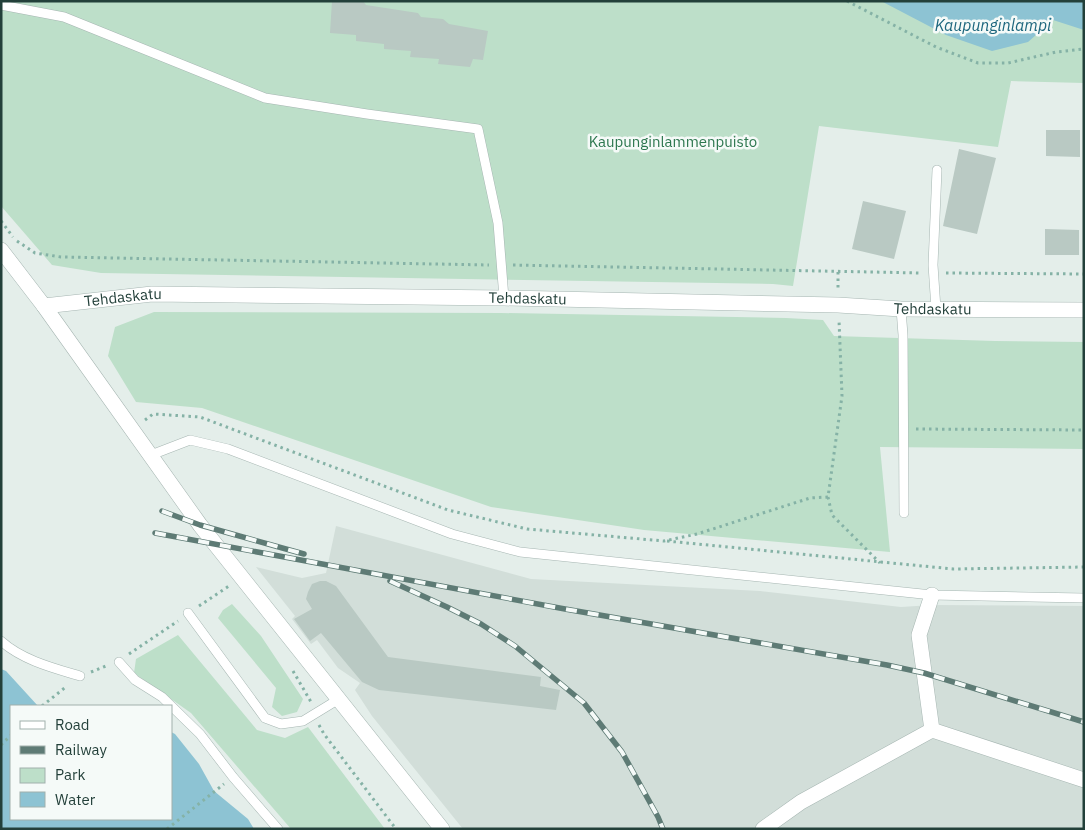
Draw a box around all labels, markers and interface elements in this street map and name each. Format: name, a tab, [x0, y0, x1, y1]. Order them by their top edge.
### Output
water label: Kaupunginlampi	[935, 15, 1052, 35]
park label: Kaupunginlammenpuisto	[589, 132, 757, 151]
street label: Tehdaskatu	[83, 284, 162, 310]
street label: Tehdaskatu	[489, 288, 567, 308]
street label: Tehdaskatu	[893, 299, 972, 318]
legend	[10, 705, 172, 820]
text: Road	[55, 715, 90, 734]
text: Railway	[55, 740, 108, 759]
text: Park	[55, 765, 85, 784]
text: Water	[55, 790, 96, 809]

